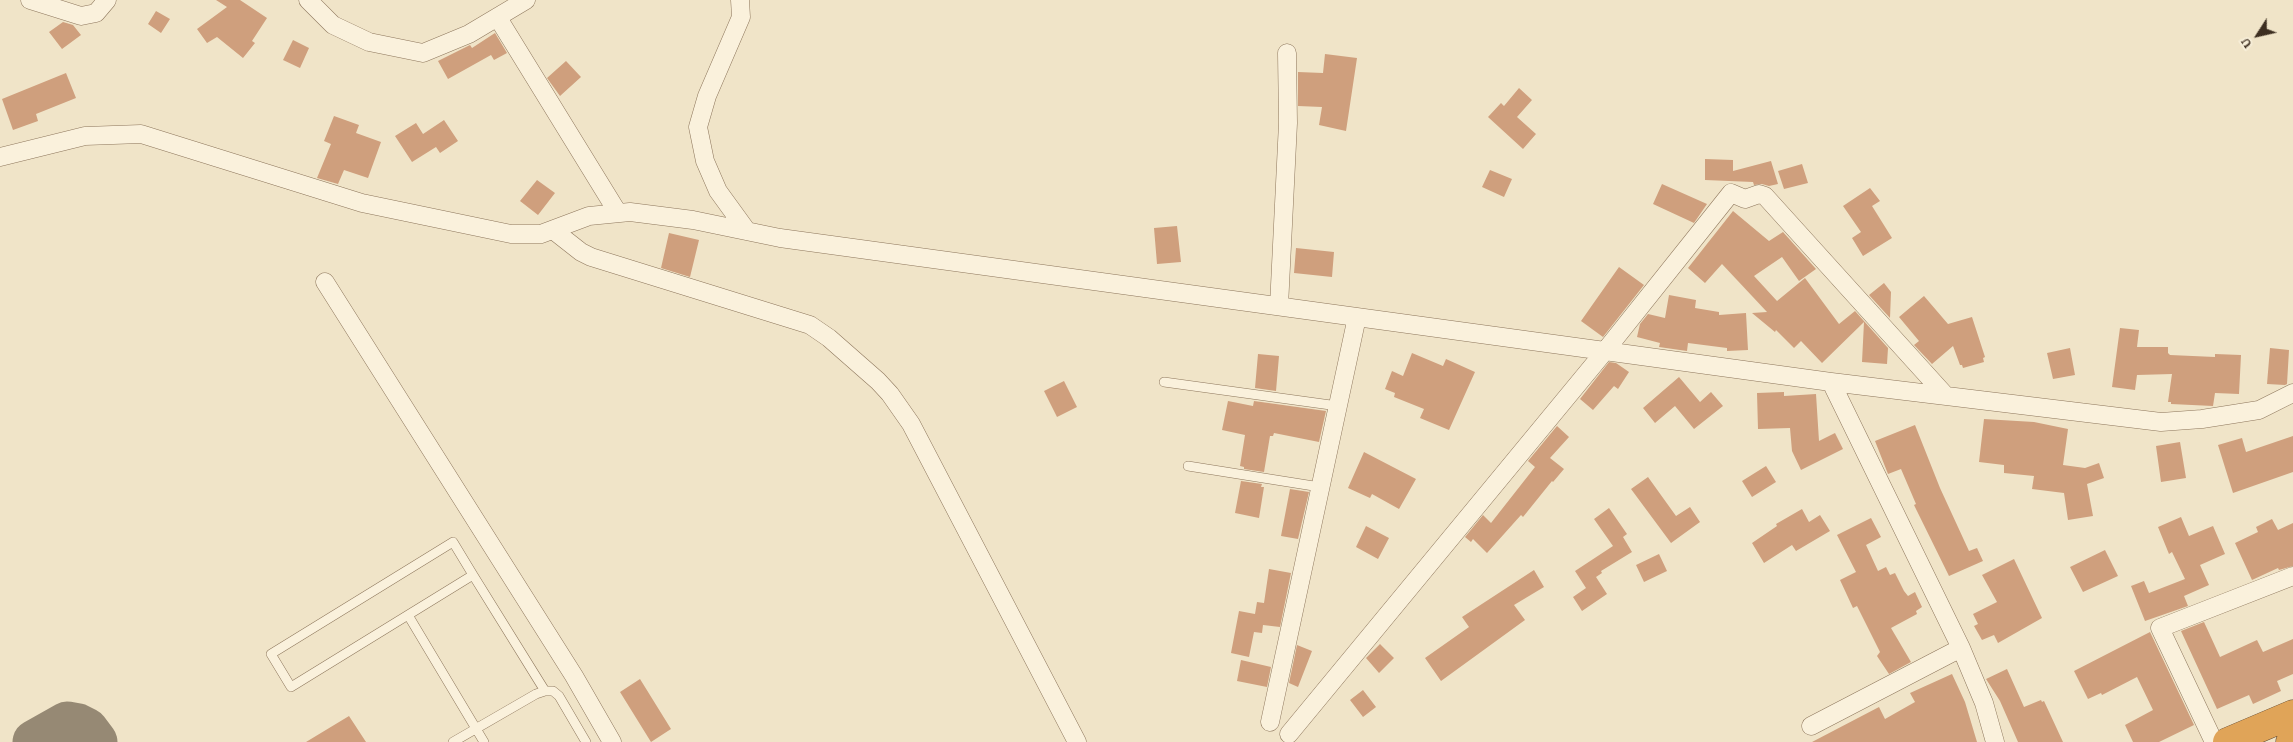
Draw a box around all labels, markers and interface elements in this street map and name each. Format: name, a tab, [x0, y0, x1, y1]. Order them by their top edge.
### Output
north arrow	[2233, 10, 2283, 60]
text: U	[2236, 35, 2255, 52]

